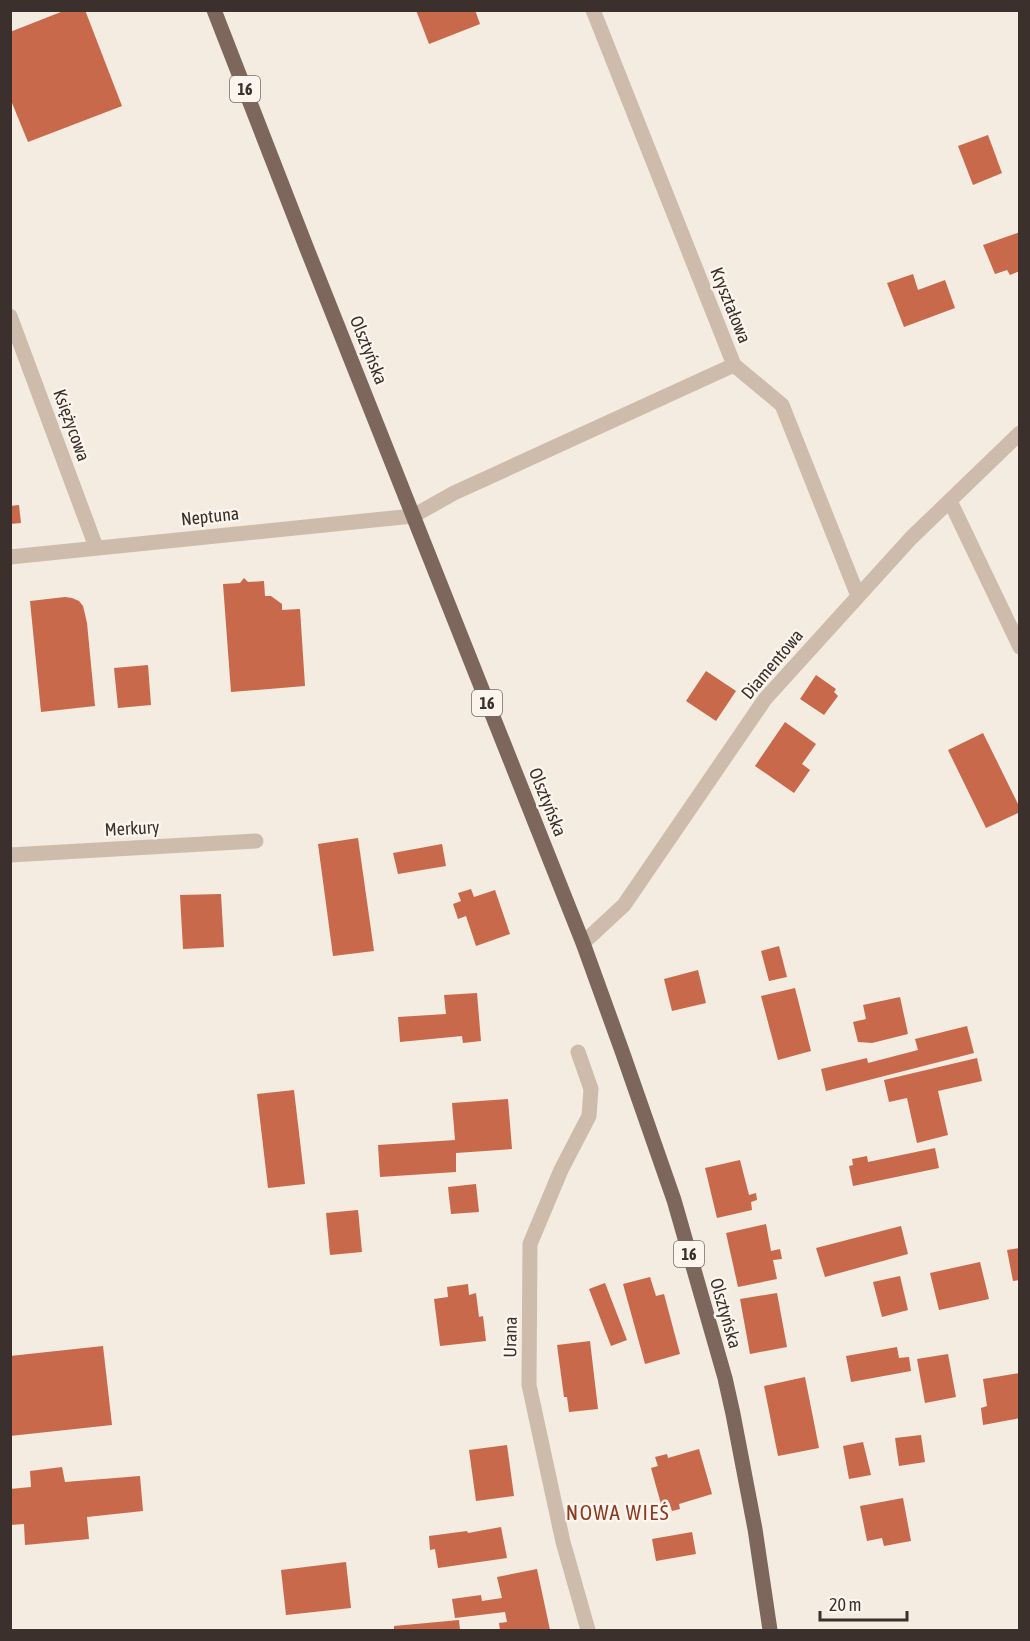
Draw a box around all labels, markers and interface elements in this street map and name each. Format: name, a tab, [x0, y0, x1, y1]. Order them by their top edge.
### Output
road number: 16	[230, 76, 260, 102]
street label: Kryształowa	[706, 264, 756, 346]
street label: Olsztyńska	[346, 313, 392, 387]
street label: Księżycowa	[49, 386, 95, 464]
street label: Neptuna	[180, 503, 240, 529]
street label: Diamentowa	[737, 625, 807, 703]
road number: 16	[472, 690, 502, 716]
street label: Olsztyńska	[525, 765, 571, 839]
street label: Merkury	[104, 816, 160, 840]
road number: 16	[674, 1241, 704, 1267]
street label: Olsztyńska	[706, 1275, 746, 1351]
street label: Urana	[499, 1316, 521, 1358]
district label: NOWA WIEŚ	[566, 1500, 670, 1524]
scale bar	[820, 1584, 907, 1622]
text: 20 m	[829, 1594, 861, 1615]

